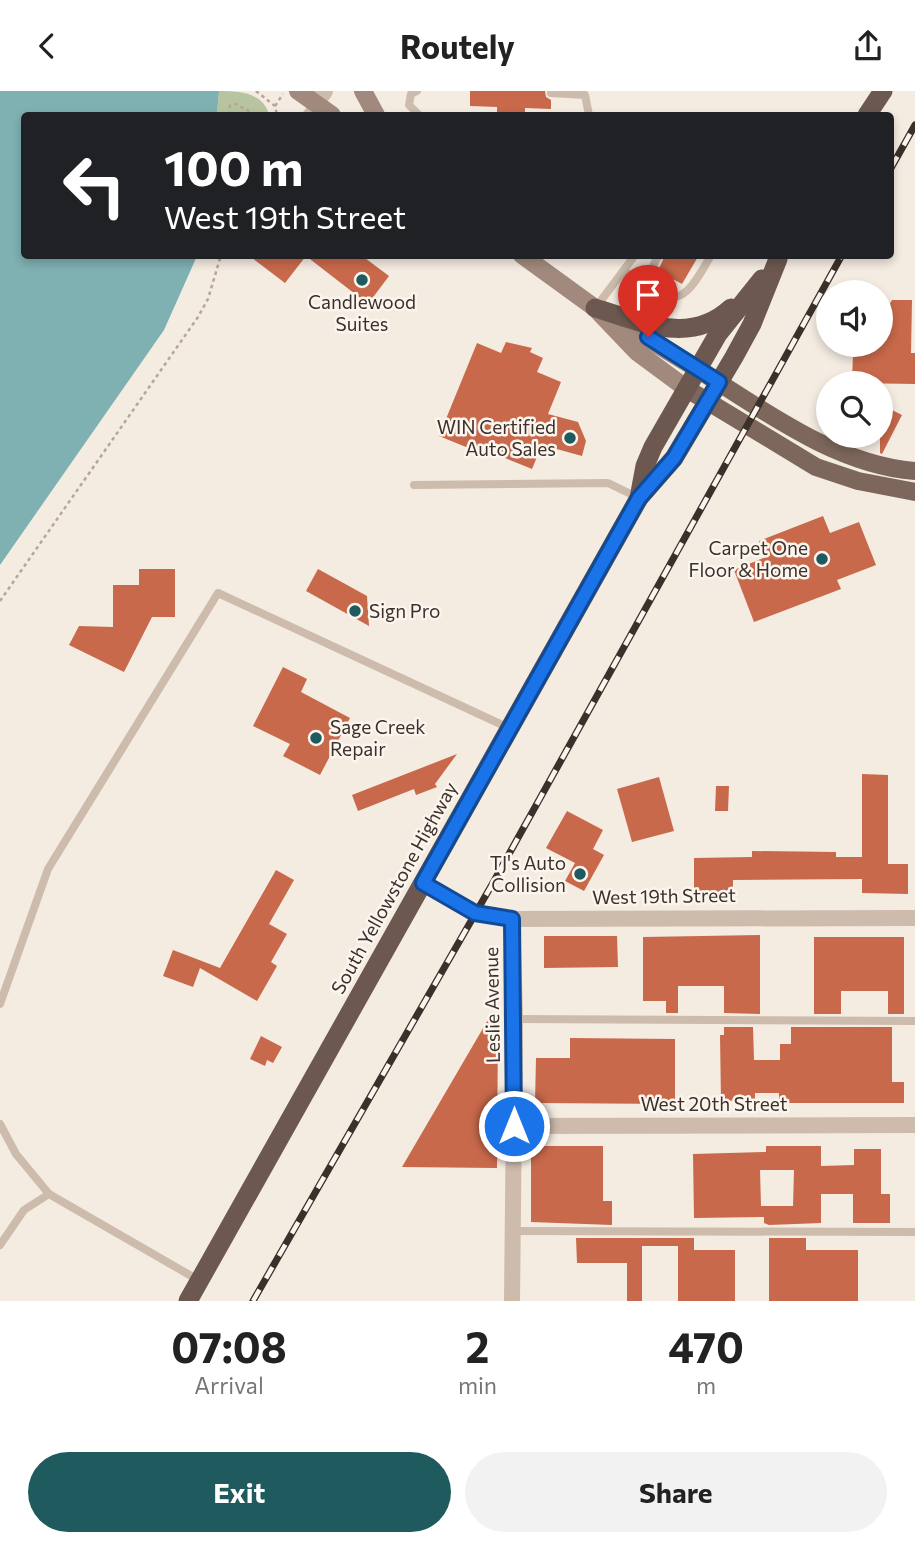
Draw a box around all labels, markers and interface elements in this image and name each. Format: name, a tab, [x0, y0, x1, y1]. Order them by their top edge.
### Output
text: Routely	[400, 26, 515, 66]
icon: back	[28, 27, 66, 65]
icon: share	[849, 27, 887, 65]
text: 100 m	[164, 136, 303, 196]
icon: left	[49, 140, 140, 231]
text: West 19th Street	[164, 196, 406, 236]
pin	[618, 265, 678, 337]
marker: Candlewood Suites	[354, 272, 370, 288]
icon: arrive	[629, 276, 667, 314]
map controls	[816, 280, 893, 448]
button: sound	[816, 280, 893, 357]
place label: Candlewood Suites	[308, 290, 416, 335]
button: search	[816, 371, 893, 448]
place label: WIN Certified Auto Sales	[437, 415, 556, 460]
marker: WIN Certified Auto Sales	[562, 430, 578, 446]
place label: Carpet One Floor & Home	[689, 536, 808, 581]
marker: Carpet One Floor & Home	[814, 551, 830, 567]
place label: Sign Pro	[369, 599, 440, 622]
marker: Sign Pro	[347, 603, 363, 619]
place label: Sage Creek Repair	[330, 715, 425, 760]
marker: Sage Creek Repair	[308, 730, 324, 746]
street label: South Yellowstone Highway	[326, 778, 462, 998]
place label: TJ's Auto Collision	[490, 851, 566, 896]
marker: TJ's Auto Collision	[572, 866, 588, 882]
street label: West 19th Street	[592, 883, 736, 908]
street label: Leslie Avenue	[479, 947, 504, 1063]
position arrow	[477, 1089, 551, 1163]
street label: West 20th Street	[641, 1092, 788, 1115]
text: 07:08	[171, 1320, 287, 1372]
text: 2	[466, 1320, 489, 1372]
text: 470	[668, 1320, 744, 1372]
text: Arrival	[194, 1371, 264, 1399]
text: min	[458, 1371, 497, 1399]
text: m	[696, 1371, 716, 1399]
button: Exit	[28, 1452, 451, 1532]
button: Share	[465, 1452, 887, 1532]

